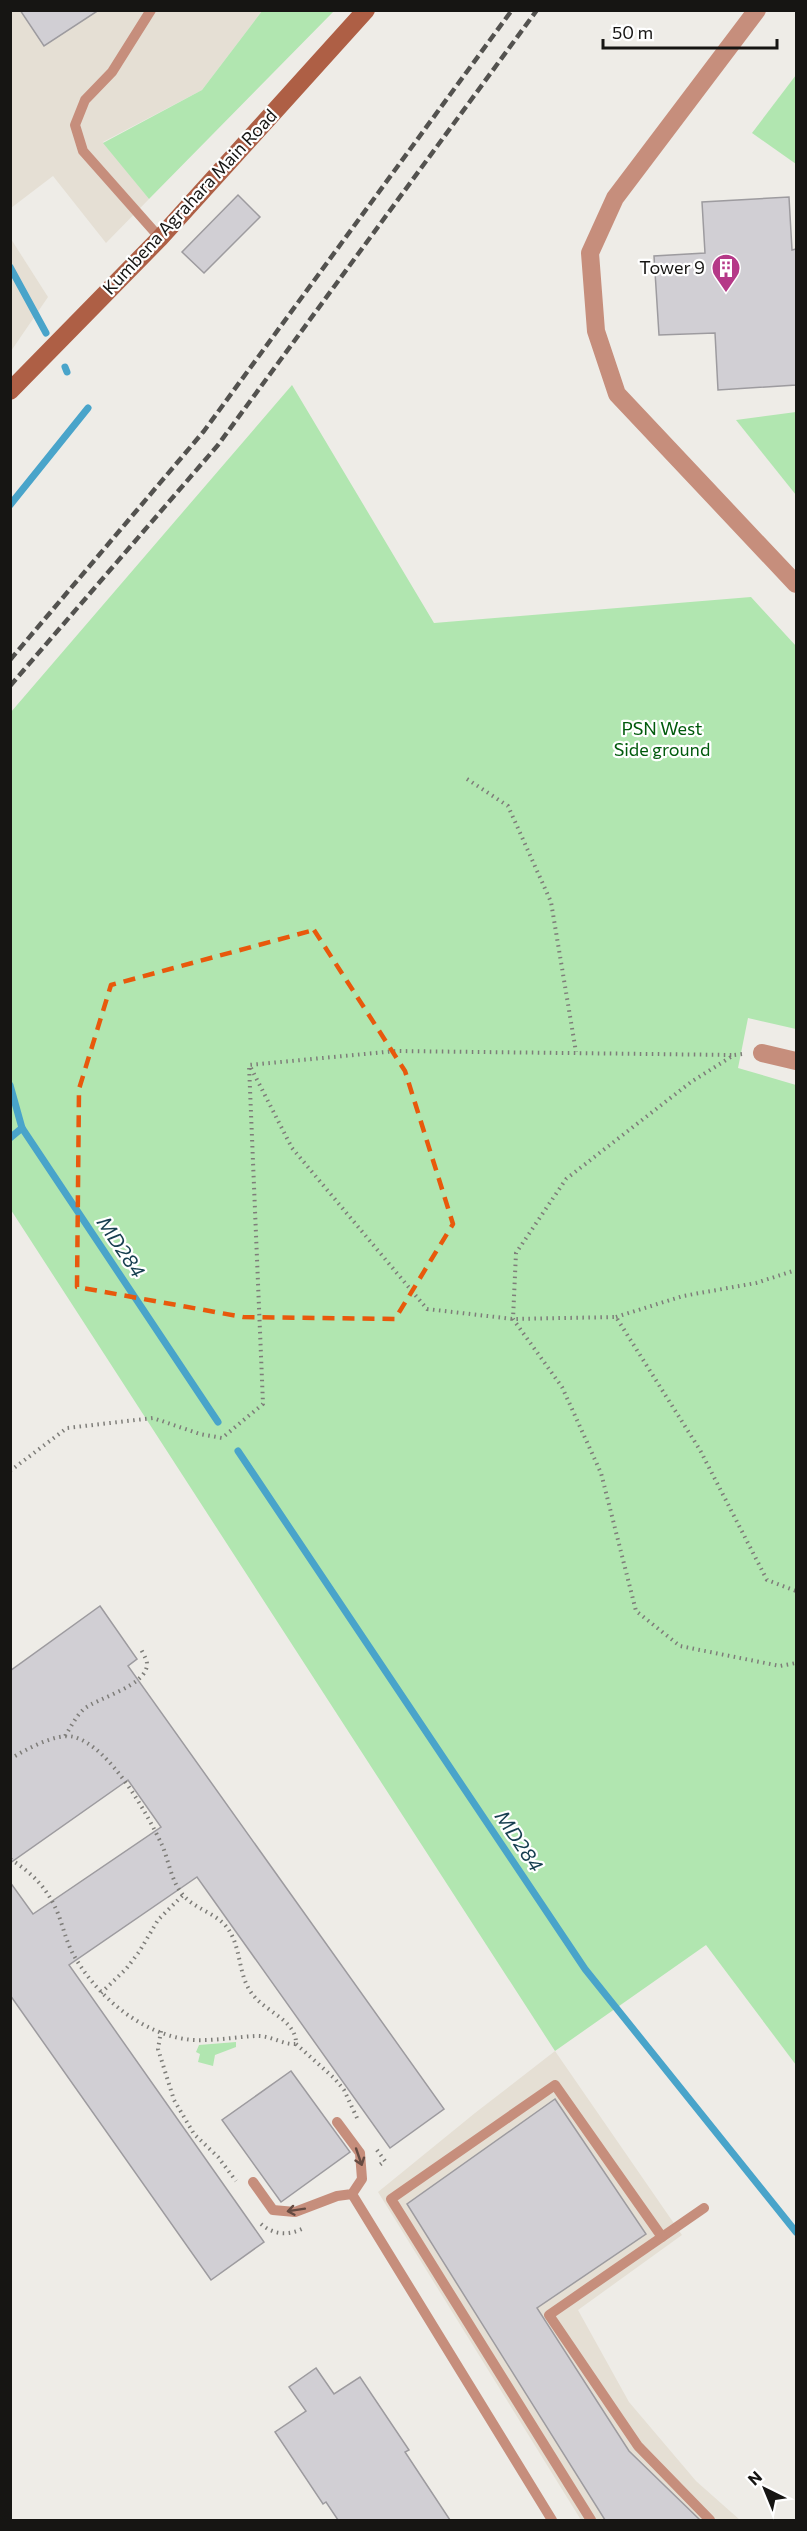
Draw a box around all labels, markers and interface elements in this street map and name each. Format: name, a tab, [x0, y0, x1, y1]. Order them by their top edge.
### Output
scale bar	[603, 12, 777, 50]
text: 50 m	[612, 21, 653, 43]
street label: Kumbena Agrahara Main Road	[97, 104, 281, 299]
building icon: Tower 9	[710, 252, 742, 294]
place label: Tower 9	[639, 256, 705, 278]
park label: PSN West Side ground	[614, 717, 710, 760]
water label: MD284	[93, 1211, 151, 1282]
water label: MD284	[491, 1805, 549, 1876]
one-way arrow	[354, 2147, 365, 2165]
one-way arrow	[287, 2205, 306, 2216]
north arrow	[735, 2459, 795, 2519]
text: N	[744, 2467, 765, 2489]

